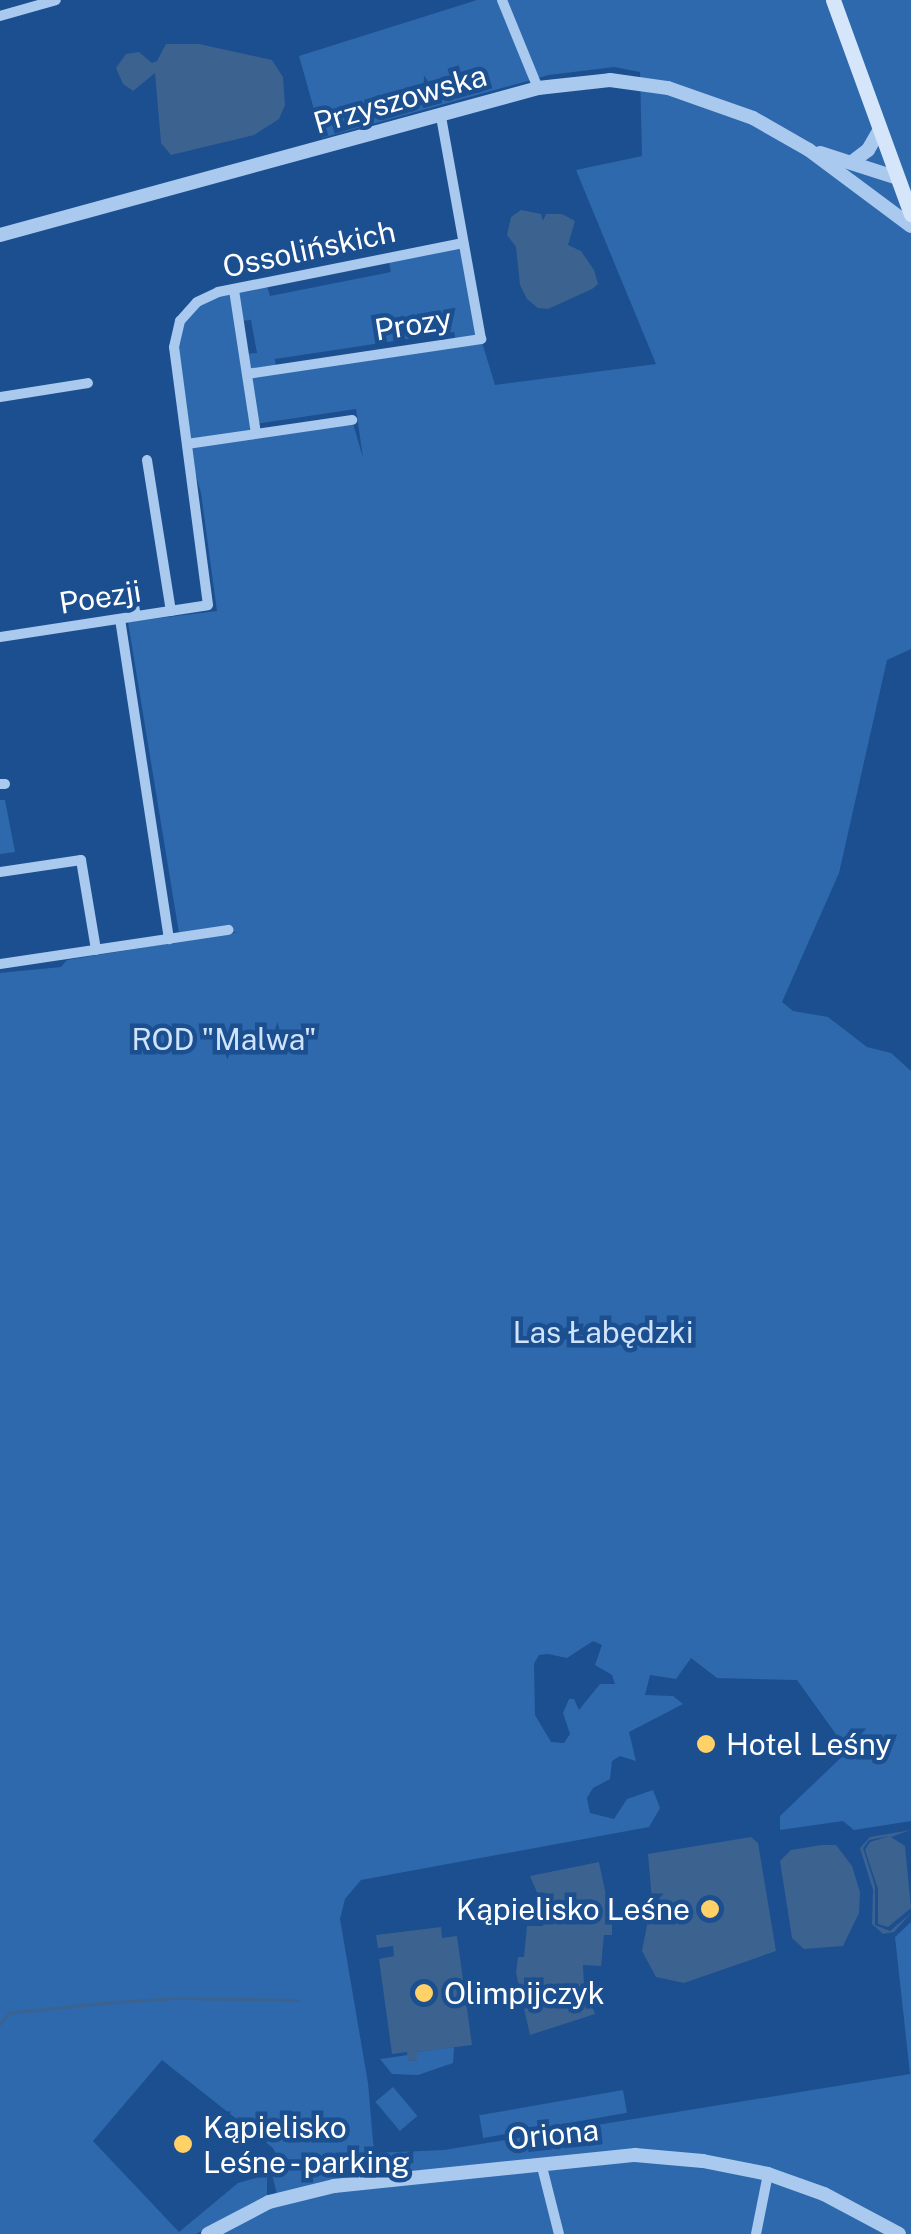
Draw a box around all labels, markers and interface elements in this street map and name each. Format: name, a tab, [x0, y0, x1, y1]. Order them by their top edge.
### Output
street label: Przyszowska	[309, 57, 491, 141]
street label: Ossolińskich	[219, 213, 399, 285]
street label: Prozy	[372, 300, 454, 348]
street label: Poezji	[57, 573, 143, 621]
park label: ROD "Malwa"	[131, 1021, 317, 1057]
park label: Las Łabędzki	[513, 1314, 693, 1350]
place label: Hotel Leśny	[726, 1726, 891, 1762]
marker: Hotel Leśny	[695, 1733, 717, 1755]
place label: Kąpielisko Leśne	[456, 1891, 690, 1927]
marker: Kąpielisko Leśne	[699, 1898, 721, 1920]
place label: Olimpijczyk	[444, 1975, 605, 2011]
marker: Olimpijczyk	[413, 1982, 435, 2004]
place label: Kąpielisko Leśne - parking	[203, 2109, 418, 2180]
street label: Oriona	[505, 2111, 601, 2157]
marker: Kąpielisko Leśne - parking	[172, 2133, 194, 2155]

